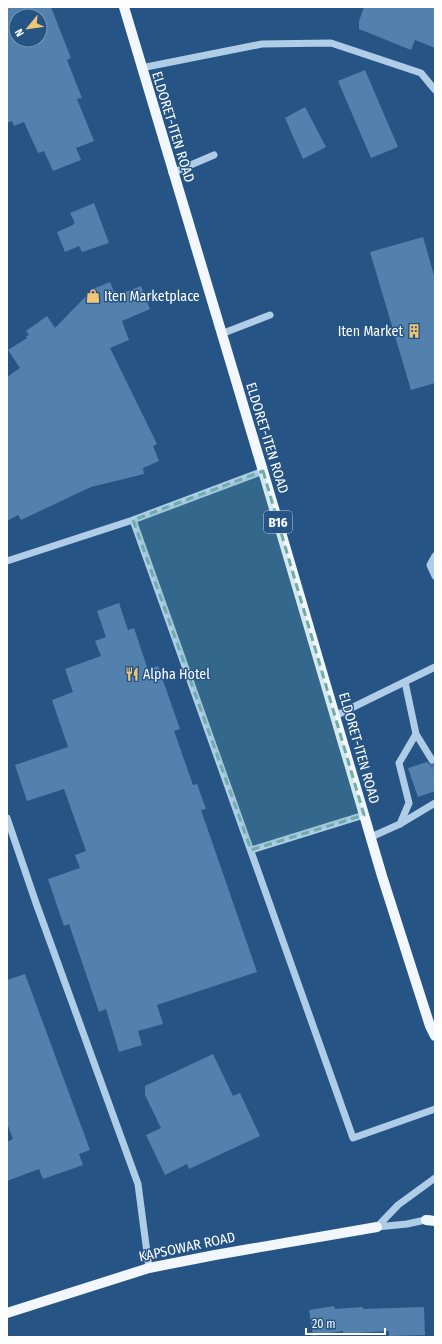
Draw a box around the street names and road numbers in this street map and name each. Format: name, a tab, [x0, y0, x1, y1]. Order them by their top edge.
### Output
street label: ELDORET-ITEN ROAD	[148, 70, 198, 184]
street label: ELDORET-ITEN ROAD	[242, 381, 292, 495]
road number: B16	[264, 511, 292, 533]
street label: ELDORET-ITEN ROAD	[335, 690, 383, 806]
street label: KAPSOWAR ROAD	[137, 1228, 237, 1266]

